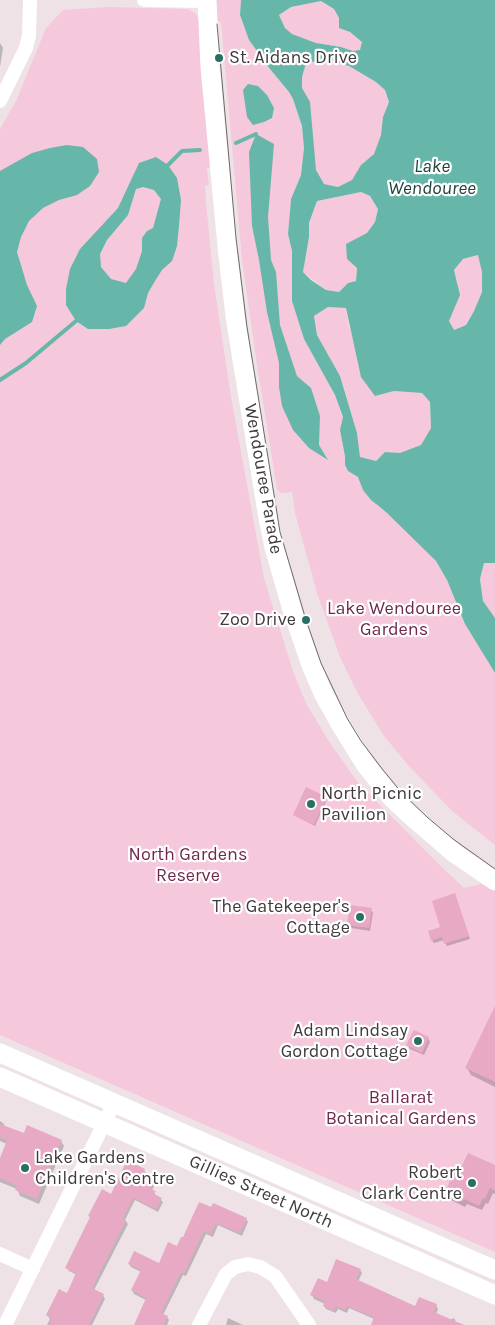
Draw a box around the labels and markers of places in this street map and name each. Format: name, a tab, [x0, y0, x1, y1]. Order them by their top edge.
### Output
place label: St. Aidans Drive	[229, 47, 357, 69]
marker: St. Aidans Drive	[213, 52, 225, 64]
place label: Zoo Drive	[219, 609, 296, 631]
marker: Zoo Drive	[300, 614, 312, 626]
place label: North Picnic Pavilion	[321, 783, 422, 826]
marker: North Picnic Pavilion	[305, 798, 317, 810]
place label: The Gatekeeper's Cottage	[212, 896, 350, 939]
marker: The Gatekeeper's Cottage	[354, 911, 366, 923]
place label: Adam Lindsay Gordon Cottage	[281, 1020, 408, 1062]
marker: Adam Lindsay Gordon Cottage	[412, 1035, 424, 1047]
place label: Lake Gardens Children's Centre	[35, 1147, 174, 1190]
marker: Lake Gardens Children's Centre	[19, 1162, 31, 1174]
place label: Robert Clark Centre	[361, 1162, 462, 1204]
marker: Robert Clark Centre	[466, 1177, 478, 1189]

